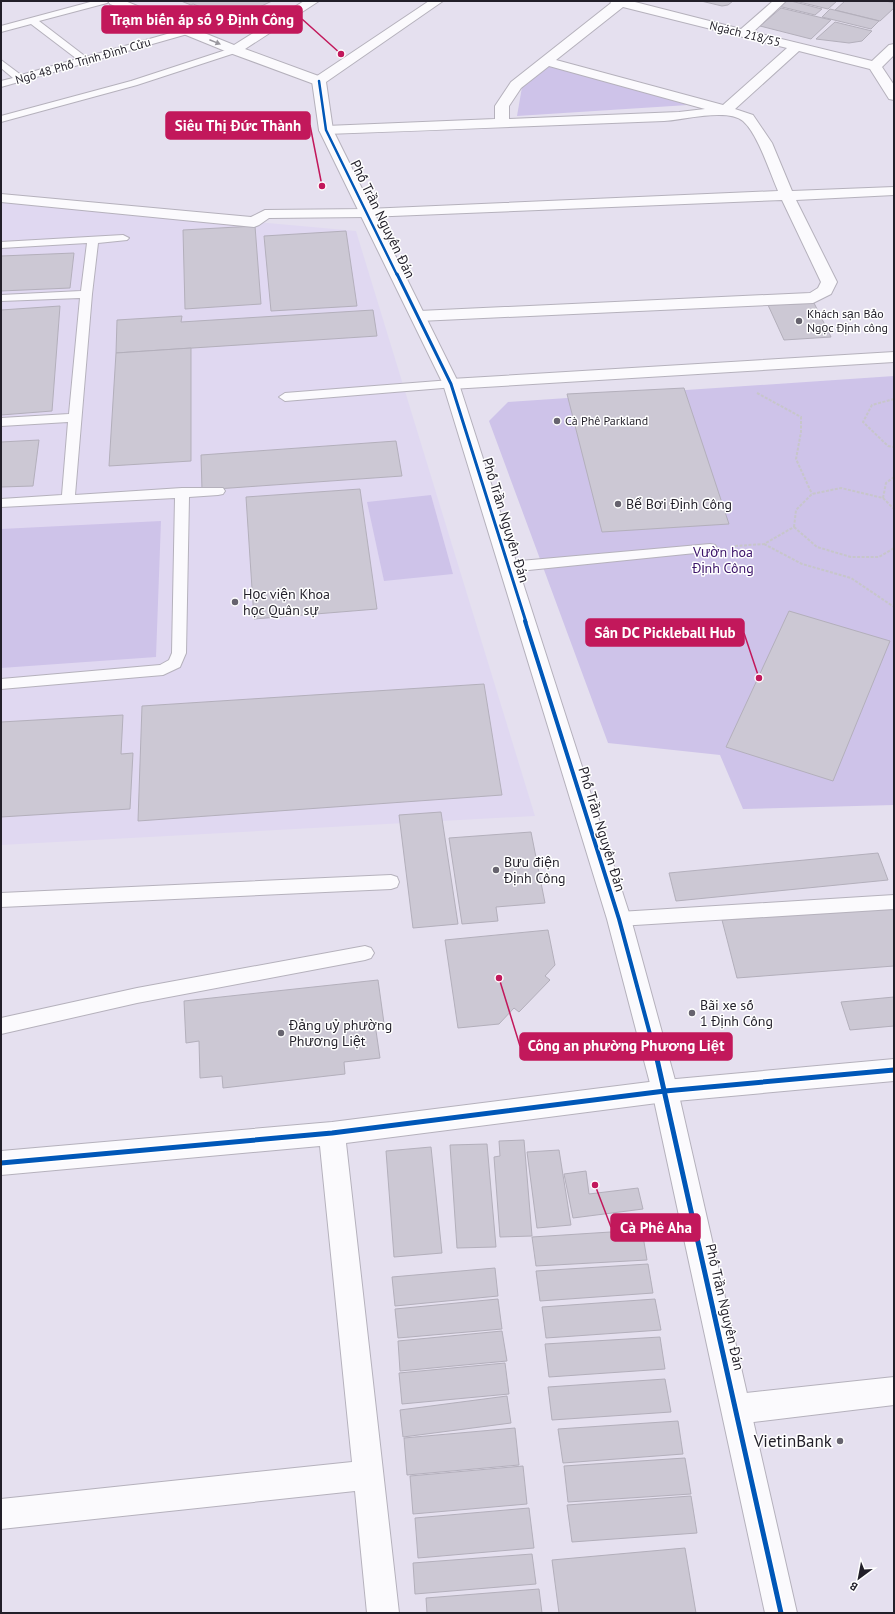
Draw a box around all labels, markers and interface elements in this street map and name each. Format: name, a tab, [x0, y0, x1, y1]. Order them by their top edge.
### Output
callout: Trạm biến áp số 9 Định Công	[102, 6, 302, 33]
text: Trạm biến áp số 9 Định Công	[110, 10, 294, 29]
street label: Ngách 218/55	[708, 17, 782, 50]
street label: Ngõ 48 Phố Trịnh Đình Cửu	[13, 34, 152, 87]
one-way arrow	[209, 39, 220, 45]
callout: Siêu Thị Đức Thành	[166, 112, 310, 139]
text: Siêu Thị Đức Thành	[175, 116, 301, 135]
street label: Phố Trần Nguyên Đán	[346, 157, 420, 281]
place label: Khách sạn Bảo Ngọc Định công	[807, 306, 888, 335]
marker: Khách sạn Bảo Ngọc Định công	[794, 316, 804, 326]
place label: Cà Phê Parkland	[565, 413, 648, 428]
marker: Cà Phê Parkland	[552, 416, 562, 426]
street label: Phố Trần Nguyên Đán	[478, 455, 534, 585]
place label: Bể Bơi Định Công	[626, 495, 732, 513]
marker: Bể Bơi Định Công	[613, 499, 623, 509]
park label: Vườn hoa Định Công	[691, 543, 754, 577]
place label: Học viện Khoa học Quân sự	[243, 585, 330, 619]
marker: Học viện Khoa học Quân sự	[230, 597, 240, 607]
callout: Sân DC Pickleball Hub	[586, 619, 744, 646]
text: Sân DC Pickleball Hub	[594, 623, 736, 642]
street label: Phố Trần Nguyên Đán	[574, 764, 630, 894]
place label: Bưu điện Định Công	[503, 853, 566, 887]
marker: Bưu điện Định Công	[491, 865, 501, 875]
place label: Bãi xe số 1 Định Công	[700, 996, 773, 1030]
marker: Bãi xe số 1 Định Công	[687, 1008, 697, 1018]
place label: Đảng uỷ phường Phương Liệt	[288, 1016, 392, 1050]
marker: Đảng uỷ phường Phương Liệt	[276, 1028, 286, 1038]
callout: Công an phường Phương Liệt	[520, 1033, 732, 1060]
text: Công an phường Phương Liệt	[528, 1036, 725, 1055]
callout: Cà Phê Aha	[611, 1214, 700, 1241]
text: Cà Phê Aha	[620, 1218, 692, 1237]
street label: Phố Trần Nguyên Đán	[702, 1242, 748, 1372]
place label: VietinBank	[753, 1430, 832, 1452]
marker: VietinBank	[835, 1436, 845, 1446]
north arrow	[839, 1558, 879, 1598]
text: B	[847, 1579, 860, 1594]

